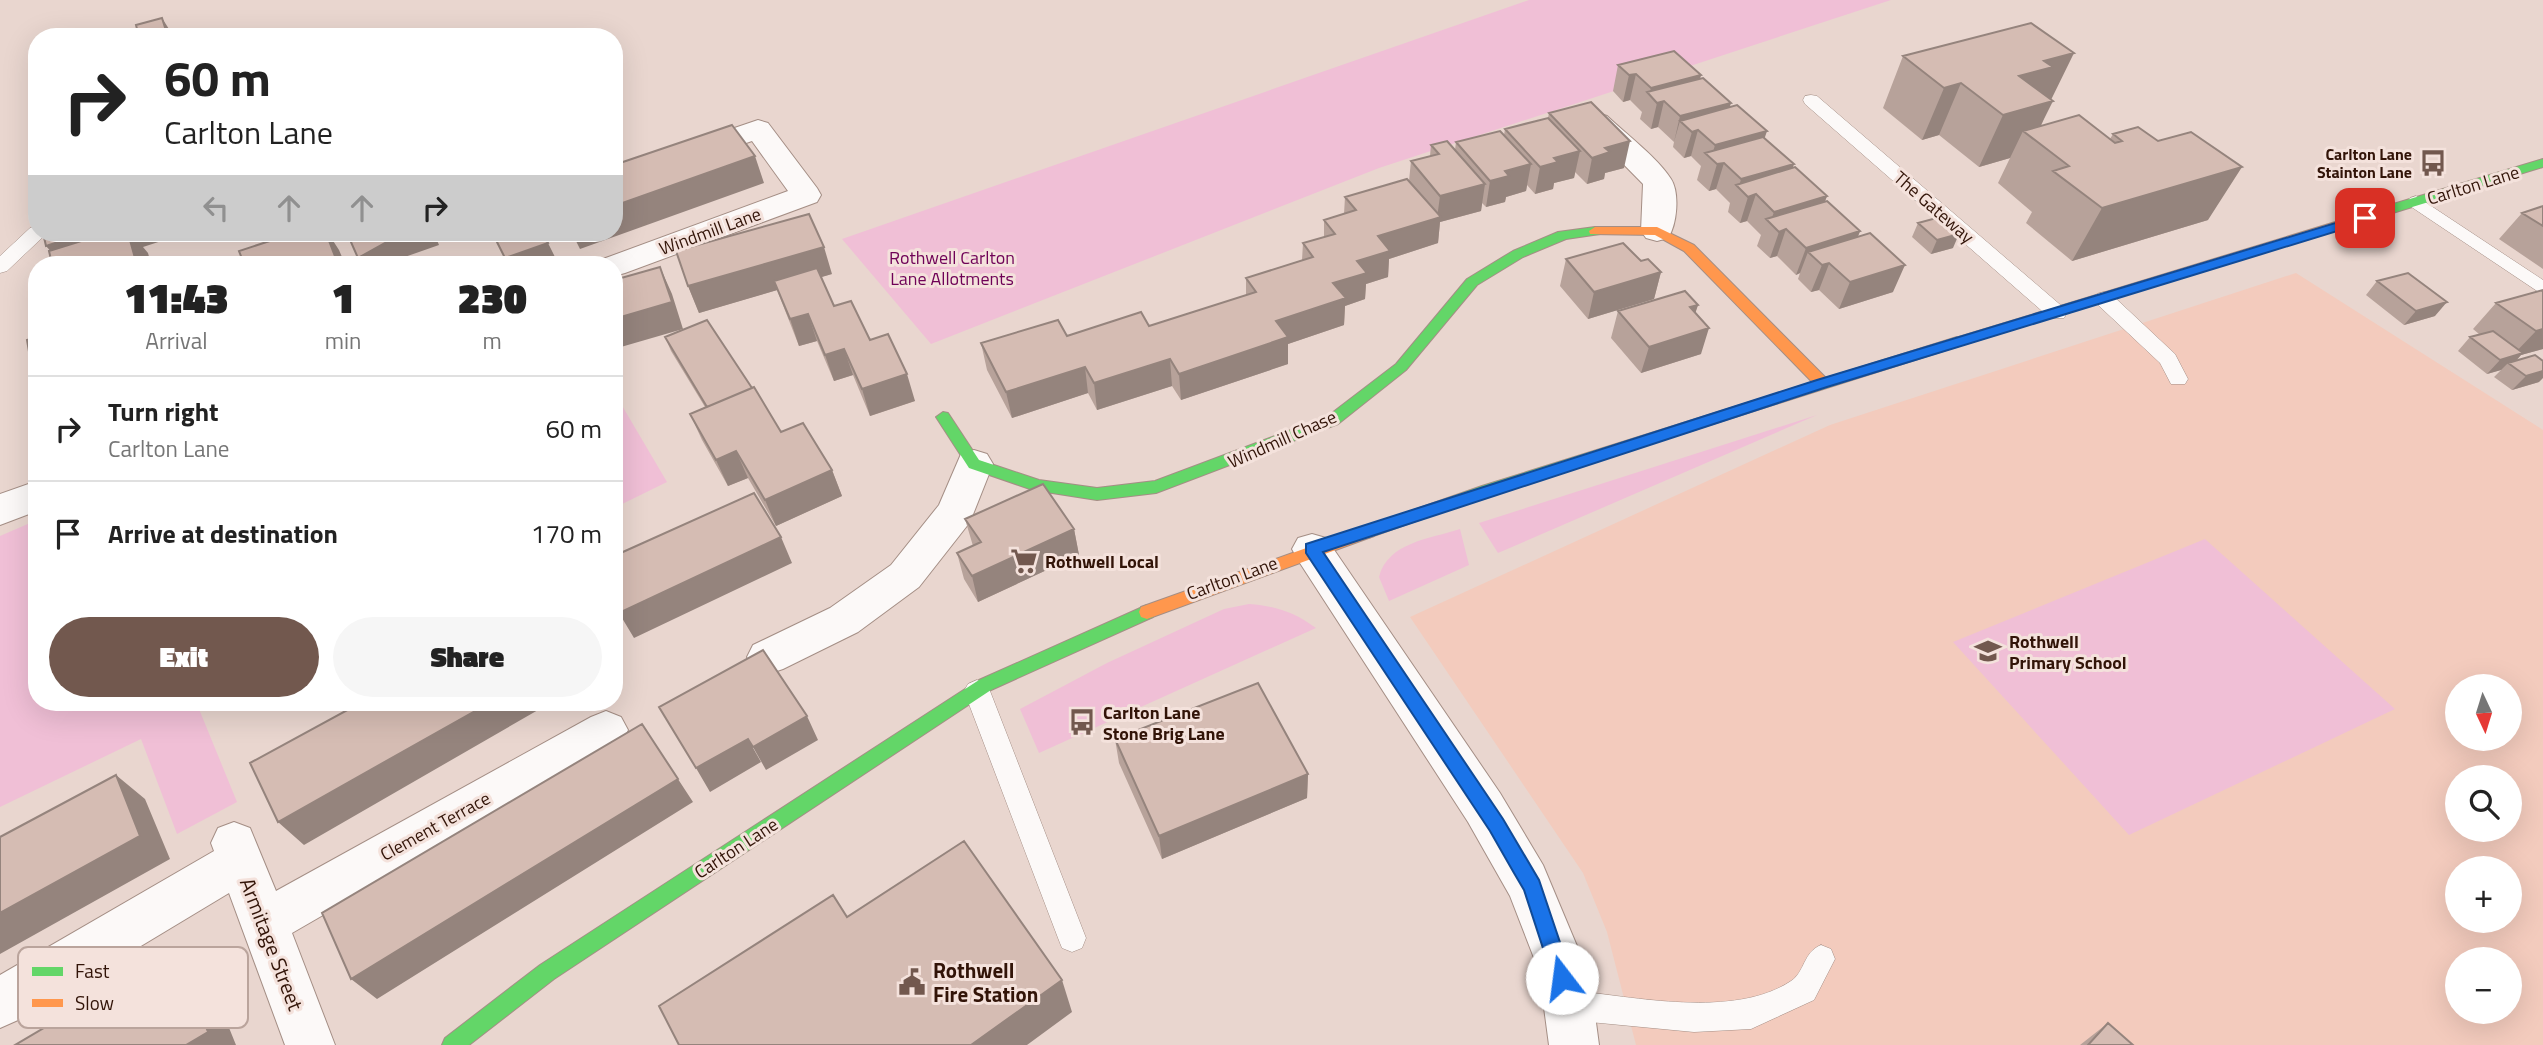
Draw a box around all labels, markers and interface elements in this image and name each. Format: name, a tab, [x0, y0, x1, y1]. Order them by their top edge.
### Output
text: 60 m	[164, 40, 271, 115]
icon: right	[49, 56, 140, 147]
text: Carlton Lane	[164, 108, 333, 156]
place label: Carlton Lane Stainton Lane	[2317, 142, 2412, 184]
bus stop icon: Carlton Lane Stainton Lane	[2418, 148, 2448, 178]
street label: Carlton Lane	[2424, 158, 2522, 212]
street label: The Gateway	[1888, 164, 1980, 250]
pin	[2335, 188, 2395, 248]
icon: left	[197, 189, 235, 227]
icon: ahead	[270, 189, 308, 227]
icon: ahead	[343, 189, 381, 227]
icon: right	[416, 189, 454, 227]
icon: arrive	[2346, 199, 2384, 237]
street label: Windmill Lane	[655, 200, 765, 262]
park label: Rothwell Carlton Lane Allotments	[889, 244, 1015, 292]
text: 11:43	[124, 265, 229, 329]
text: 1	[332, 265, 355, 329]
text: 230	[458, 265, 527, 329]
text: Arrival	[145, 323, 208, 358]
text: min	[325, 323, 361, 358]
text: m	[483, 323, 502, 358]
text: Turn right	[108, 392, 219, 431]
street label: Windmill Chase	[1223, 403, 1341, 475]
text: 60 m	[545, 409, 602, 448]
icon: right	[49, 410, 87, 448]
text: Carlton Lane	[108, 431, 229, 466]
text: Arrive at destination	[108, 514, 338, 553]
text: 170 m	[531, 514, 602, 553]
icon: arrive	[49, 515, 87, 553]
supermarket icon: Rothwell Local	[1009, 546, 1039, 576]
place label: Rothwell Local	[1045, 548, 1159, 575]
street label: Carlton Lane	[1183, 549, 1281, 607]
button: Exit	[49, 617, 319, 697]
button: Share	[333, 617, 602, 697]
place label: Rothwell Primary School	[2009, 628, 2127, 676]
school or university icon: Rothwell Primary School	[1973, 636, 2003, 666]
north arrow	[2445, 674, 2522, 751]
map controls	[2445, 674, 2522, 1024]
place label: Carlton Lane Stone Brig Lane	[1103, 699, 1225, 747]
bus stop icon: Carlton Lane Stone Brig Lane	[1067, 707, 1097, 737]
button: search	[2445, 765, 2522, 842]
street label: Clement Terrace	[375, 785, 495, 867]
street label: Carlton Lane	[689, 811, 783, 885]
button: +	[2445, 856, 2522, 933]
street label: Armitage Street	[232, 873, 312, 1016]
position arrow	[1525, 941, 1599, 1015]
legend	[18, 947, 248, 1028]
button: −	[2445, 947, 2522, 1024]
place label: Rothwell Fire Station	[933, 954, 1038, 1010]
text: Fast	[75, 956, 110, 985]
public building icon: Rothwell Fire Station	[897, 967, 927, 997]
text: Slow	[75, 988, 114, 1017]

